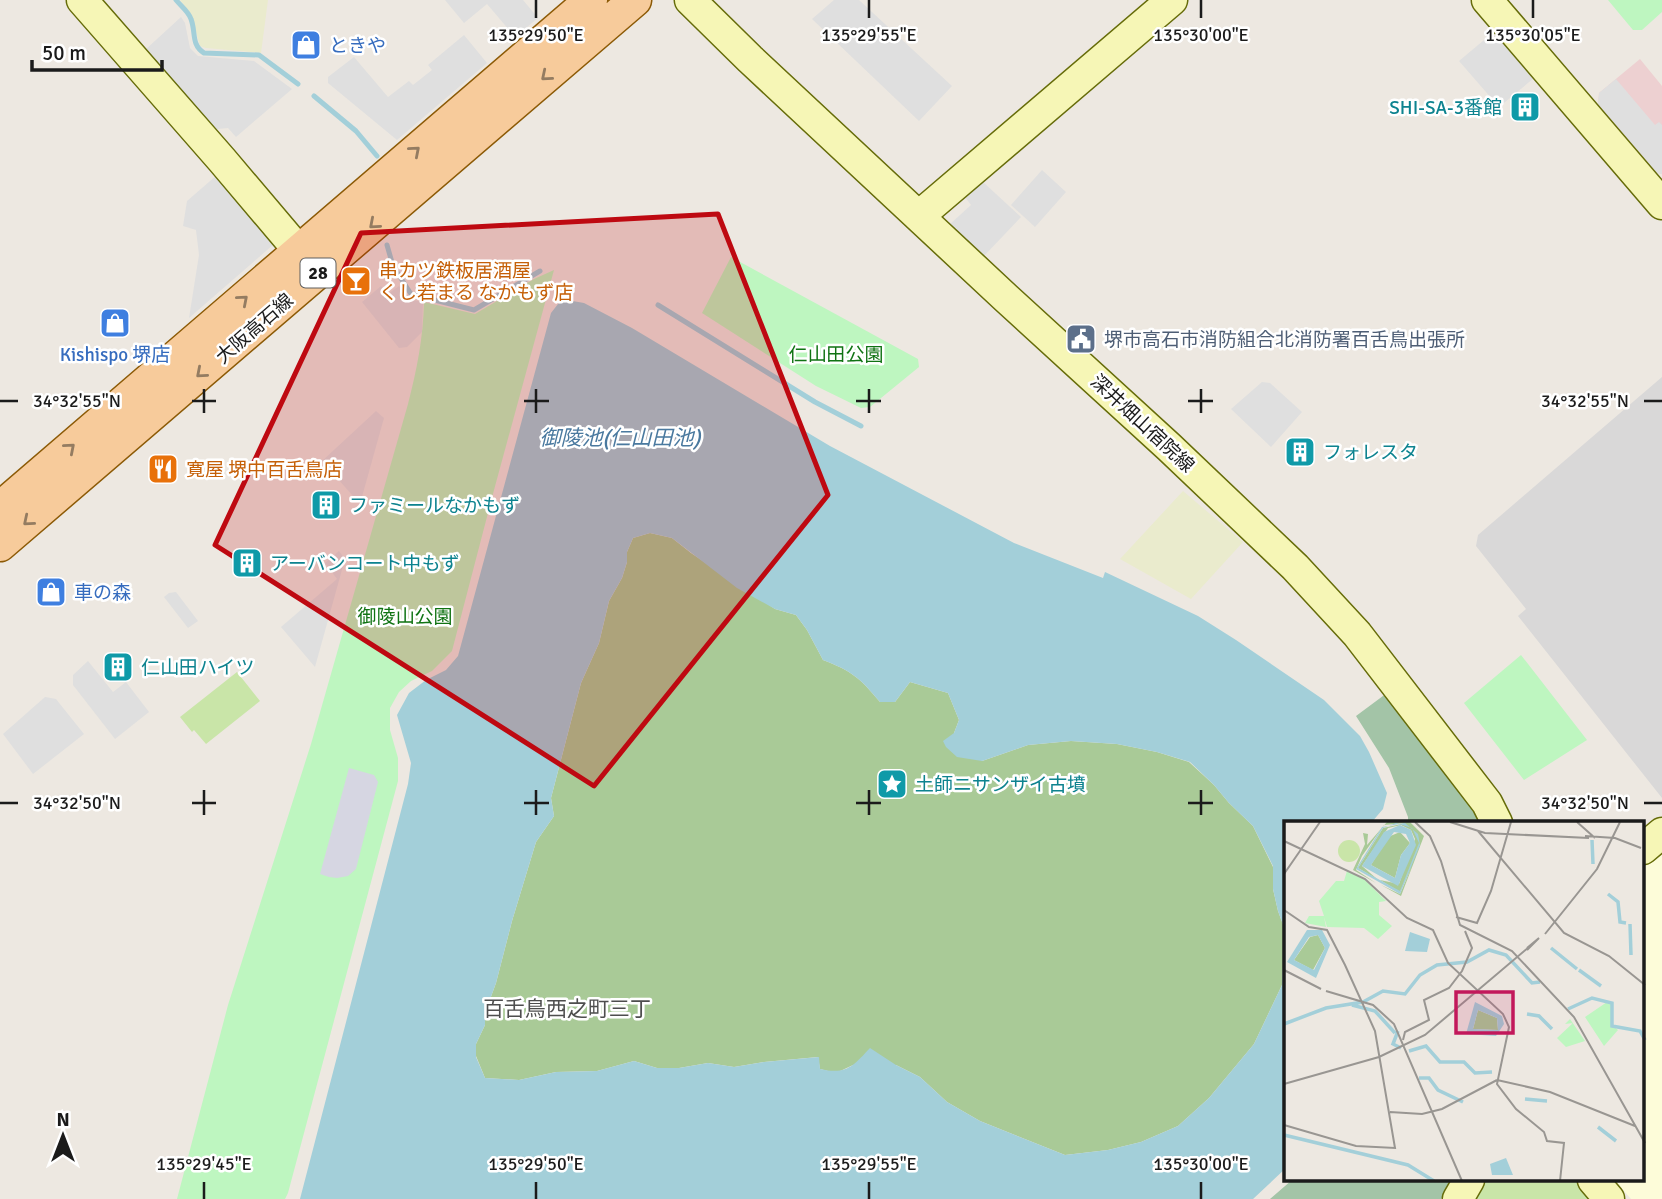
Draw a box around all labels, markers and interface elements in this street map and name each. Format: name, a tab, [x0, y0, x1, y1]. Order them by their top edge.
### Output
text: 135°29'50"E	[488, 24, 584, 46]
text: 135°29'55"E	[821, 24, 917, 46]
text: 135°30'00"E	[1153, 24, 1249, 46]
text: 135°30'05"E	[1485, 24, 1581, 46]
scale bar	[32, 28, 161, 72]
shop icon: ときや	[289, 28, 323, 62]
place label: ときや	[329, 34, 386, 58]
text: 50 m	[42, 40, 86, 66]
one-way arrow	[542, 68, 555, 80]
building icon: SHI-SA-3番館	[1508, 90, 1542, 124]
place label: SHI-SA-3番館	[1389, 96, 1502, 120]
one-way arrow	[407, 147, 420, 159]
one-way arrow	[369, 216, 382, 228]
road number: 28	[300, 258, 336, 288]
place label: 串カツ鉄板居酒屋 くし若まる なかもず店	[379, 259, 573, 305]
bar icon: 串カツ鉄板居酒屋 くし若まる なかもず店	[339, 264, 373, 298]
street label: 大阪高石線	[211, 289, 298, 369]
one-way arrow	[235, 296, 248, 308]
shop icon: Kishispo 堺店	[98, 306, 132, 340]
public building icon: 堺市高石市消防組合北消防署百舌鳥出張所	[1064, 322, 1098, 356]
place label: 堺市高石市消防組合北消防署百舌鳥出張所	[1104, 328, 1465, 352]
place label: Kishispo 堺店	[60, 343, 170, 367]
park label: 仁山田公園	[788, 343, 884, 367]
one-way arrow	[197, 365, 210, 377]
street label: 深井畑山宿院線	[1085, 370, 1199, 478]
text: 34°32'55"N	[33, 390, 121, 412]
text: 34°32'55"N	[1541, 390, 1629, 412]
water label: 御陵池(仁山田池)	[540, 425, 701, 451]
building icon: フォレスタ	[1283, 435, 1317, 469]
place label: フォレスタ	[1323, 441, 1418, 465]
one-way arrow	[62, 444, 75, 456]
restaurant icon: 寛屋 堺中百舌鳥店	[146, 452, 180, 486]
place label: 寛屋 堺中百舌鳥店	[186, 458, 342, 482]
building icon: ファミールなかもず	[309, 488, 343, 522]
place label: ファミールなかもず	[349, 494, 520, 518]
one-way arrow	[24, 513, 37, 525]
building icon: アーバンコート中もず	[230, 546, 264, 580]
place label: アーバンコート中もず	[270, 552, 460, 576]
shop icon: 車の森	[34, 575, 68, 609]
place label: 車の森	[74, 581, 131, 605]
park label: 御陵山公園	[357, 605, 453, 629]
building icon: 仁山田ハイツ	[101, 650, 135, 684]
place label: 仁山田ハイツ	[141, 656, 255, 680]
place icon: 土師ニサンザイ古墳	[875, 767, 909, 801]
place label: 土師ニサンザイ古墳	[915, 773, 1086, 797]
text: 34°32'50"N	[33, 792, 121, 814]
text: 34°32'50"N	[1541, 792, 1629, 814]
inset map	[1284, 821, 1644, 1182]
district label: 百舌鳥西之町三丁	[483, 996, 651, 1022]
north arrow	[28, 1101, 98, 1171]
text: N	[56, 1108, 70, 1132]
text: 135°29'45"E	[156, 1153, 252, 1175]
text: 135°29'50"E	[488, 1153, 584, 1175]
text: 135°29'55"E	[821, 1153, 917, 1175]
text: 135°30'00"E	[1153, 1153, 1249, 1175]

